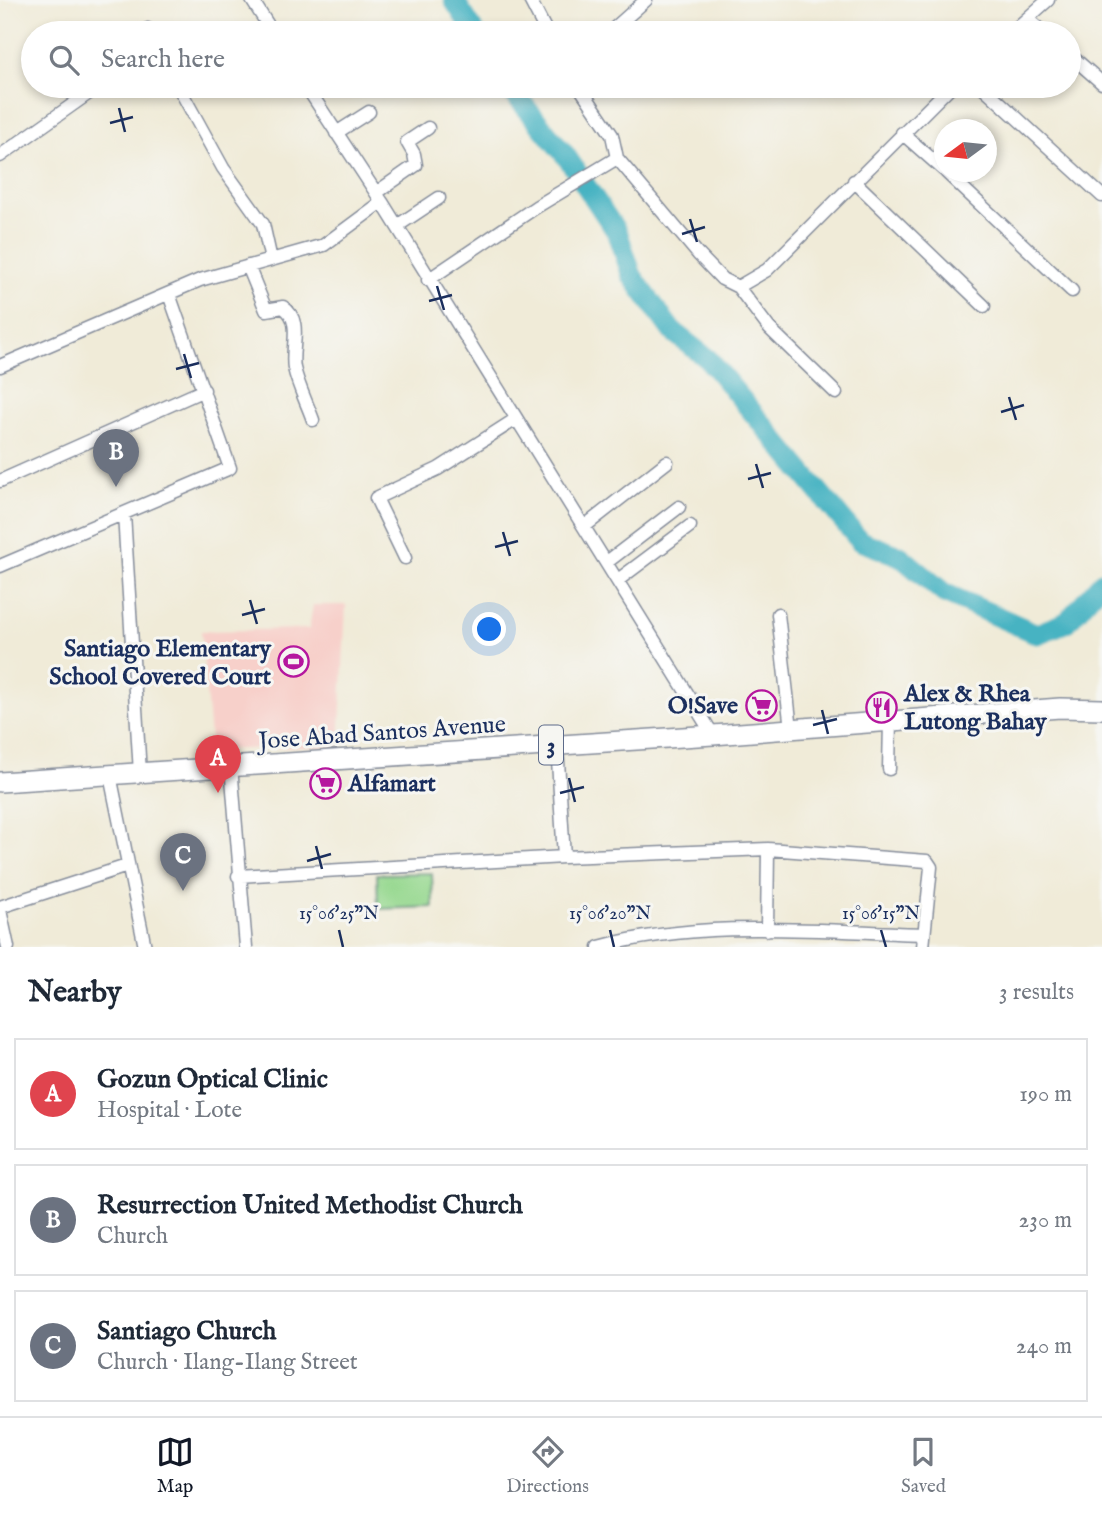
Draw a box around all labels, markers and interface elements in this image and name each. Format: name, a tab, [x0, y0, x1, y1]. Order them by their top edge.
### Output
search box	[21, 21, 1081, 98]
icon: search	[45, 41, 83, 79]
text: Search here	[101, 43, 225, 76]
north arrow	[934, 119, 997, 182]
pin: B	[93, 429, 139, 487]
your location	[472, 612, 506, 646]
place label: Santiago Elementary School Covered Court	[49, 634, 272, 693]
sports icon: Santiago Elementary School Covered Court	[277, 645, 311, 679]
place label: Alex & Rhea Lutong Bahay	[903, 679, 1048, 738]
supermarket icon: O!Save	[744, 688, 778, 722]
restaurant icon: Alex & Rhea Lutong Bahay	[864, 690, 898, 724]
place label: O!Save	[668, 691, 738, 722]
street label: Jose Abad Santos Avenue	[254, 709, 507, 758]
road number: 3	[539, 726, 563, 764]
pin: A	[195, 735, 241, 793]
supermarket icon: Alfamart	[308, 766, 342, 800]
place label: Alfamart	[347, 769, 437, 800]
pin: C	[160, 833, 206, 891]
text: 15°06'25"N	[299, 903, 379, 926]
text: 15°06'20"N	[569, 903, 651, 926]
text: 15°06'15"N	[842, 903, 920, 926]
text: Nearby	[28, 974, 121, 1012]
text: 3 results	[999, 978, 1074, 1007]
text: Gozun Optical Clinic	[97, 1063, 328, 1096]
text: A	[45, 1080, 61, 1109]
text: 190 m	[1019, 1080, 1072, 1109]
text: Hospital · Lote	[97, 1096, 242, 1125]
text: Resurrection United Methodist Church	[97, 1189, 523, 1222]
text: B	[45, 1206, 61, 1235]
text: 230 m	[1019, 1206, 1072, 1235]
text: Church	[97, 1222, 168, 1251]
text: Santiago Church	[97, 1315, 276, 1348]
text: C	[45, 1332, 61, 1361]
text: 240 m	[1016, 1332, 1072, 1361]
text: Church · Ilang-Ilang Street	[97, 1348, 358, 1377]
tab: Map	[156, 1433, 194, 1499]
tab: Directions	[506, 1433, 589, 1499]
tab: Saved	[901, 1433, 946, 1499]

